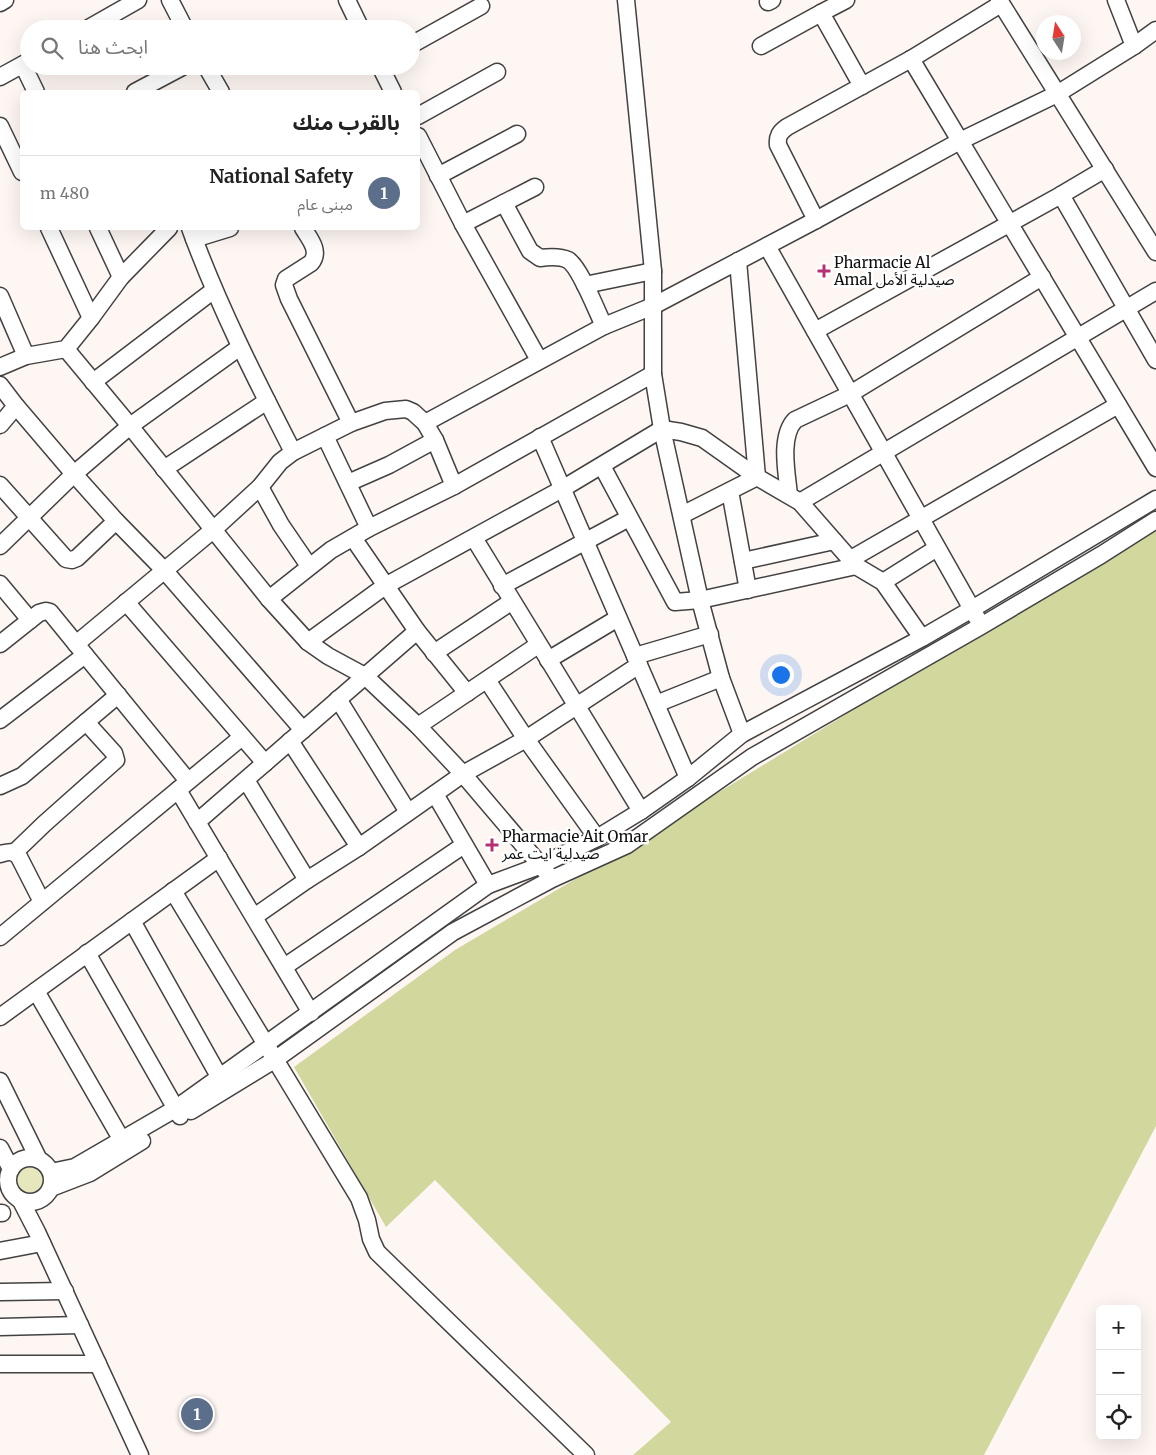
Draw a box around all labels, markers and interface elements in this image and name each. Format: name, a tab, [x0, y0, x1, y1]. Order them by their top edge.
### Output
north arrow	[1036, 15, 1081, 60]
search box	[20, 20, 420, 75]
icon: search	[38, 34, 66, 62]
text: ابحث هنا	[78, 35, 148, 59]
text: بالقرب منك	[293, 109, 400, 136]
text: National Safety	[209, 164, 353, 188]
text: 480 m	[40, 183, 89, 203]
text: 1	[380, 183, 388, 203]
text: مبنى عام	[298, 194, 353, 214]
place label: Pharmacie Al Amal صيدلية الأمل	[833, 253, 954, 289]
marker: Pharmacie Al Amal صيدلية الأمل	[818, 265, 830, 277]
your location	[768, 662, 794, 688]
place label: Pharmacie Ait Omar صيدلية ايت عمر	[501, 827, 648, 863]
marker: Pharmacie Ait Omar صيدلية ايت عمر	[486, 839, 498, 851]
map controls	[1096, 1305, 1141, 1440]
button: +	[1096, 1305, 1141, 1350]
button: −	[1096, 1350, 1141, 1395]
pin: 1	[181, 1395, 213, 1433]
button: locate	[1096, 1395, 1141, 1440]

